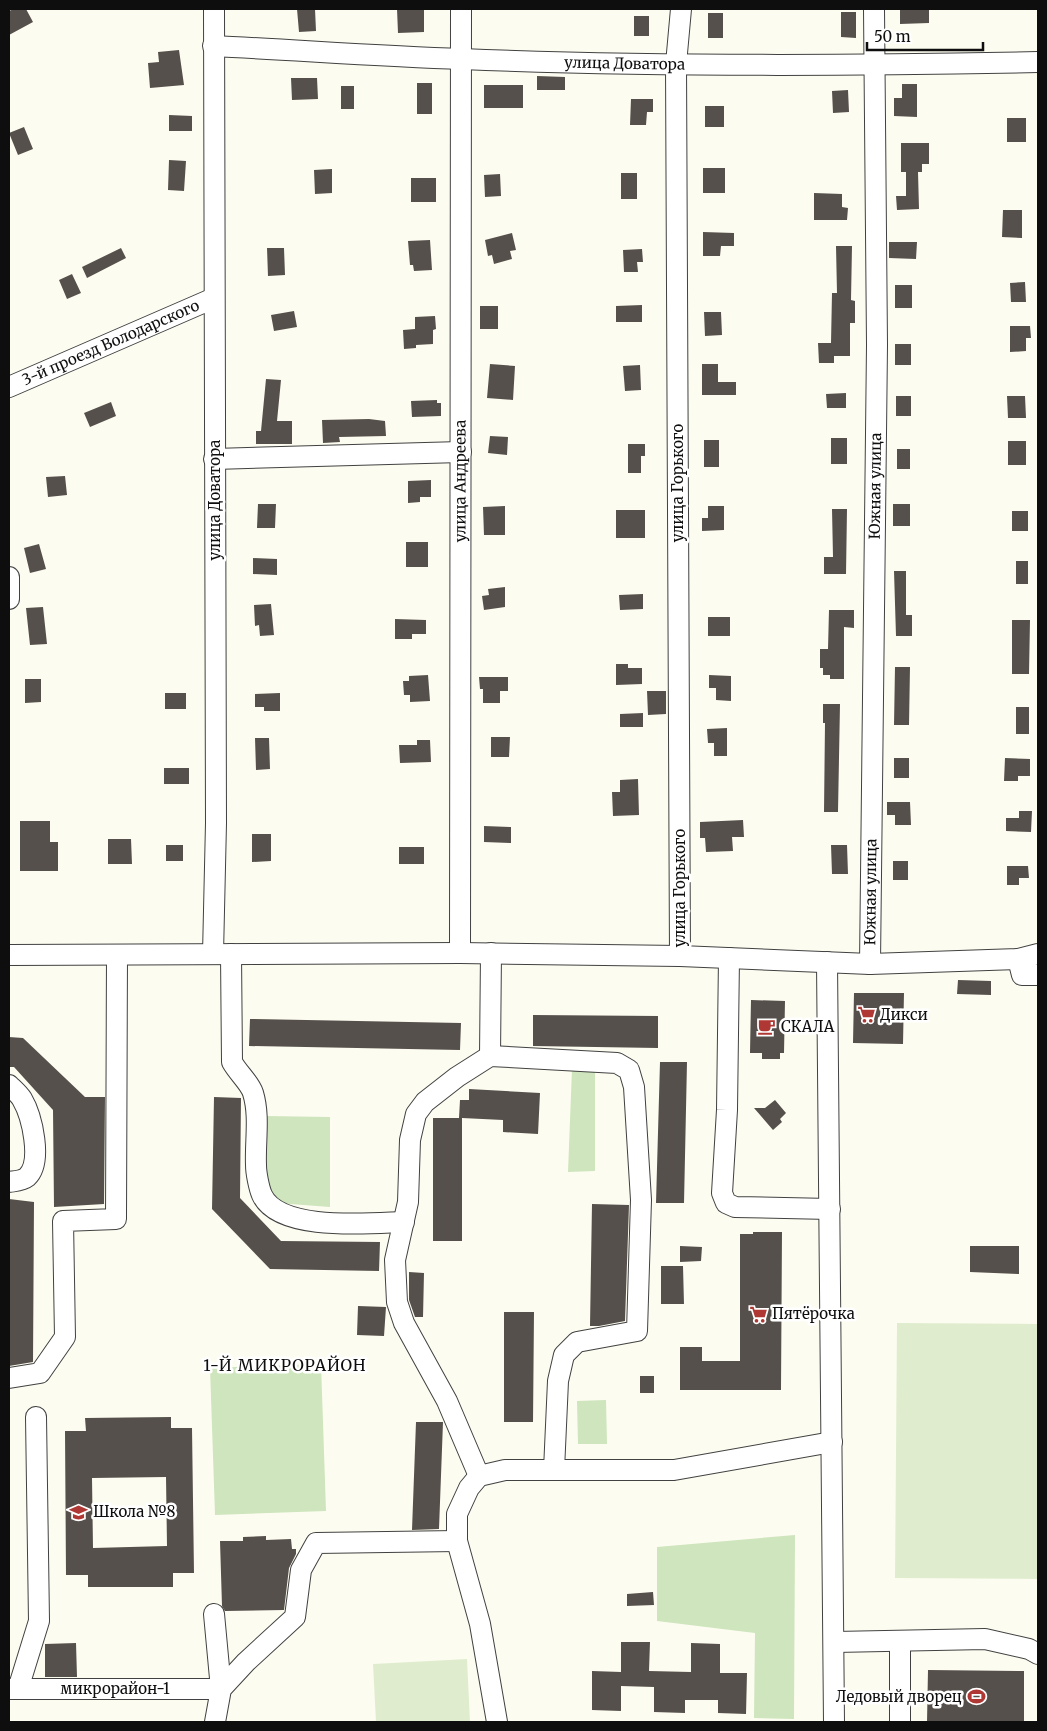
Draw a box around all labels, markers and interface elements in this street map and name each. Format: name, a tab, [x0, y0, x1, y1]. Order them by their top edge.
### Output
scale bar	[867, 20, 983, 52]
text: 50 m	[874, 27, 911, 46]
street label: улица Доватора	[564, 52, 685, 74]
street label: 3-й проезд Володарского	[19, 295, 202, 389]
street label: улица Андреева	[450, 420, 470, 542]
street label: улица Горького	[668, 424, 687, 542]
street label: Южная улица	[865, 433, 885, 539]
street label: улица Доватора	[205, 440, 224, 560]
street label: улица Горького	[670, 829, 689, 947]
street label: Южная улица	[860, 839, 880, 945]
supermarket icon: Дикси	[856, 1005, 876, 1025]
place label: Дикси	[880, 1005, 928, 1024]
cafe icon: СКАЛА	[757, 1017, 777, 1037]
place label: СКАЛА	[781, 1017, 835, 1036]
supermarket icon: Пятёрочка	[748, 1304, 768, 1324]
place label: Пятёрочка	[772, 1304, 855, 1323]
district label: 1-Й МИКРОРАЙОН	[203, 1355, 367, 1375]
school or university icon: Школа №8	[69, 1502, 89, 1522]
place label: Школа №8	[93, 1502, 176, 1521]
street label: микрорайон-1	[60, 1679, 170, 1698]
place label: Ледовый дворец	[836, 1687, 962, 1706]
sports icon: Ледовый дворец	[966, 1687, 986, 1707]

